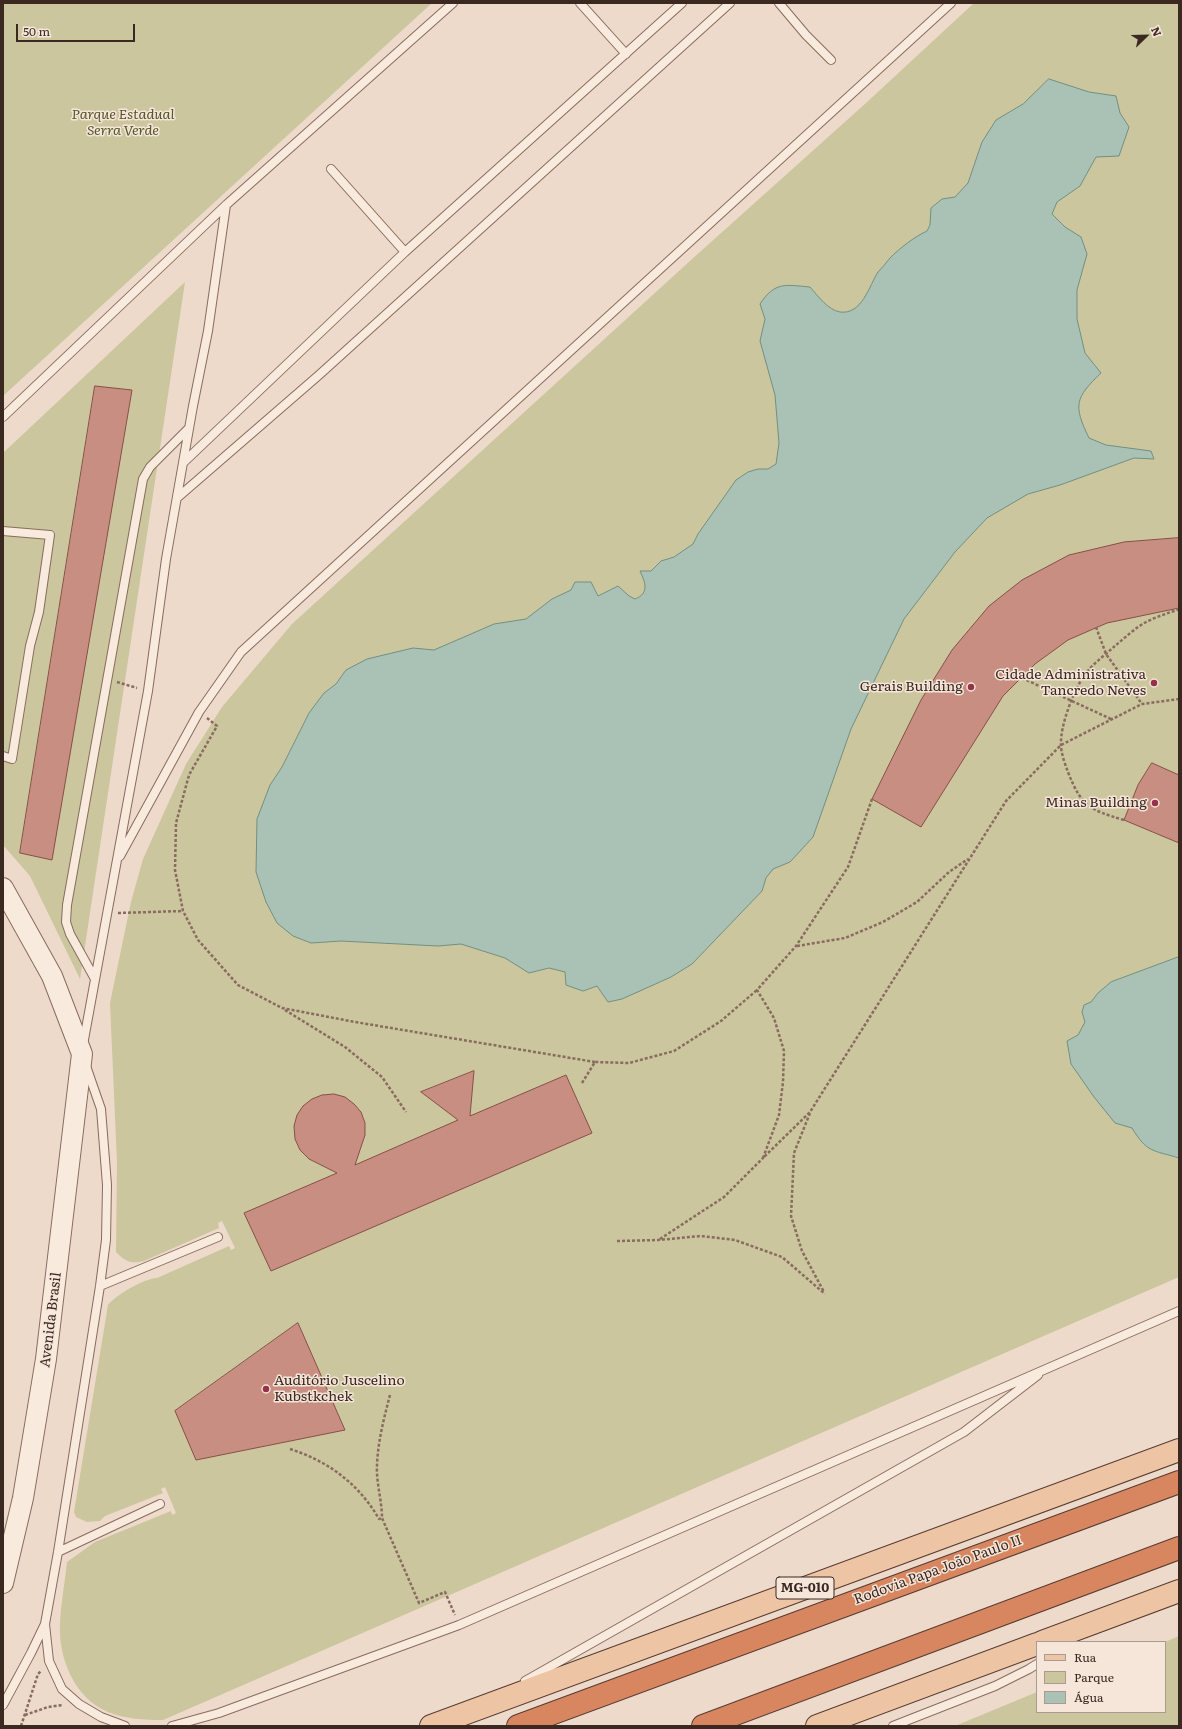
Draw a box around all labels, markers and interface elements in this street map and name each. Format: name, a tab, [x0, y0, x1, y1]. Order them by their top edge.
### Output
scale bar	[18, 16, 137, 42]
north arrow	[1126, 16, 1166, 56]
text: 50 m	[23, 22, 50, 40]
text: N	[1148, 24, 1166, 39]
park label: Parque Estadual Serra Verde	[72, 107, 174, 140]
place label: Cidade Administrativa Tancredo Neves	[995, 667, 1146, 700]
marker: Cidade Administrativa Tancredo Neves	[1149, 678, 1159, 688]
place label: Gerais Building	[860, 679, 963, 695]
marker: Gerais Building	[966, 682, 976, 692]
place label: Minas Building	[1045, 795, 1147, 811]
marker: Minas Building	[1150, 798, 1160, 808]
street label: Avenida Brasil	[37, 1271, 65, 1369]
place label: Auditório Juscelino Kubstkchek	[274, 1373, 405, 1406]
marker: Auditório Juscelino Kubstkchek	[261, 1384, 271, 1394]
street label: Rodovia Papa João Paulo II	[852, 1532, 1024, 1608]
road number: MG-010	[776, 1577, 834, 1599]
legend	[1036, 1641, 1166, 1713]
text: Rua	[1074, 1648, 1096, 1666]
text: Parque	[1074, 1668, 1114, 1686]
text: Água	[1074, 1688, 1104, 1706]

